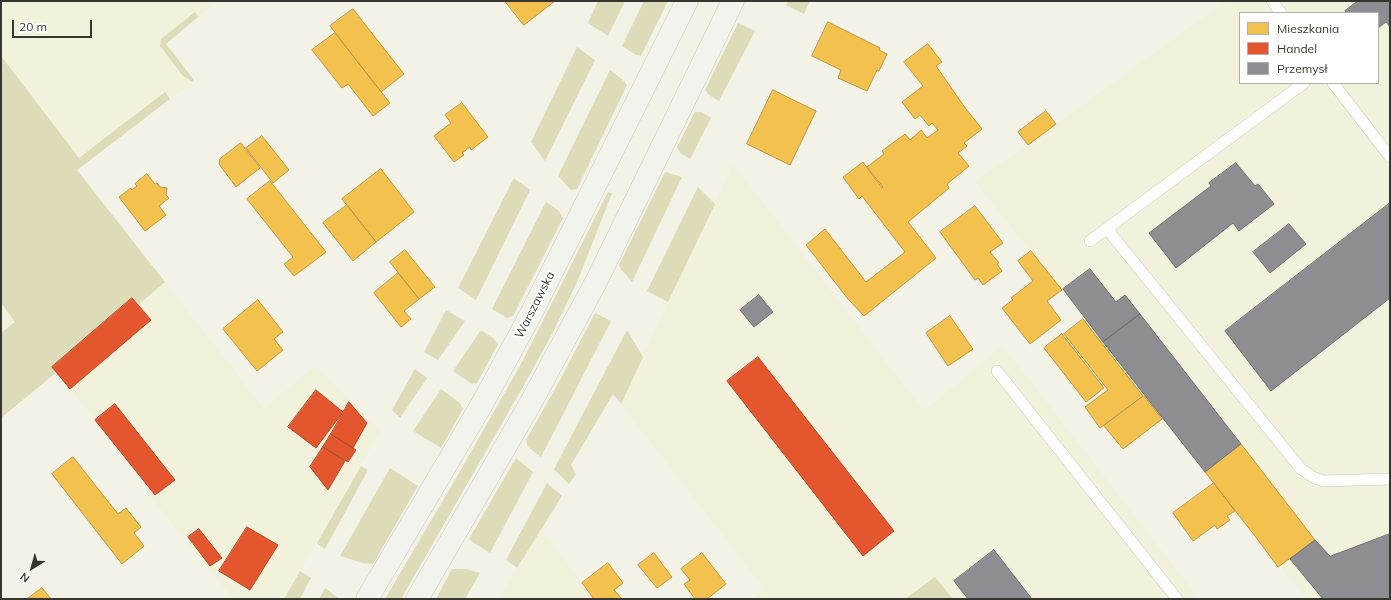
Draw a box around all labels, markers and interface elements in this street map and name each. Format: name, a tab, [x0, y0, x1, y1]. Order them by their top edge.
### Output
scale bar	[14, 12, 94, 38]
legend	[1239, 12, 1379, 84]
text: 20 m	[19, 19, 47, 34]
text: Mieszkania	[1277, 21, 1339, 36]
text: Handel	[1277, 41, 1317, 56]
text: Przemysł	[1277, 61, 1327, 76]
street label: Warszawska	[512, 269, 558, 341]
north arrow	[12, 548, 52, 588]
text: N	[17, 569, 32, 586]

